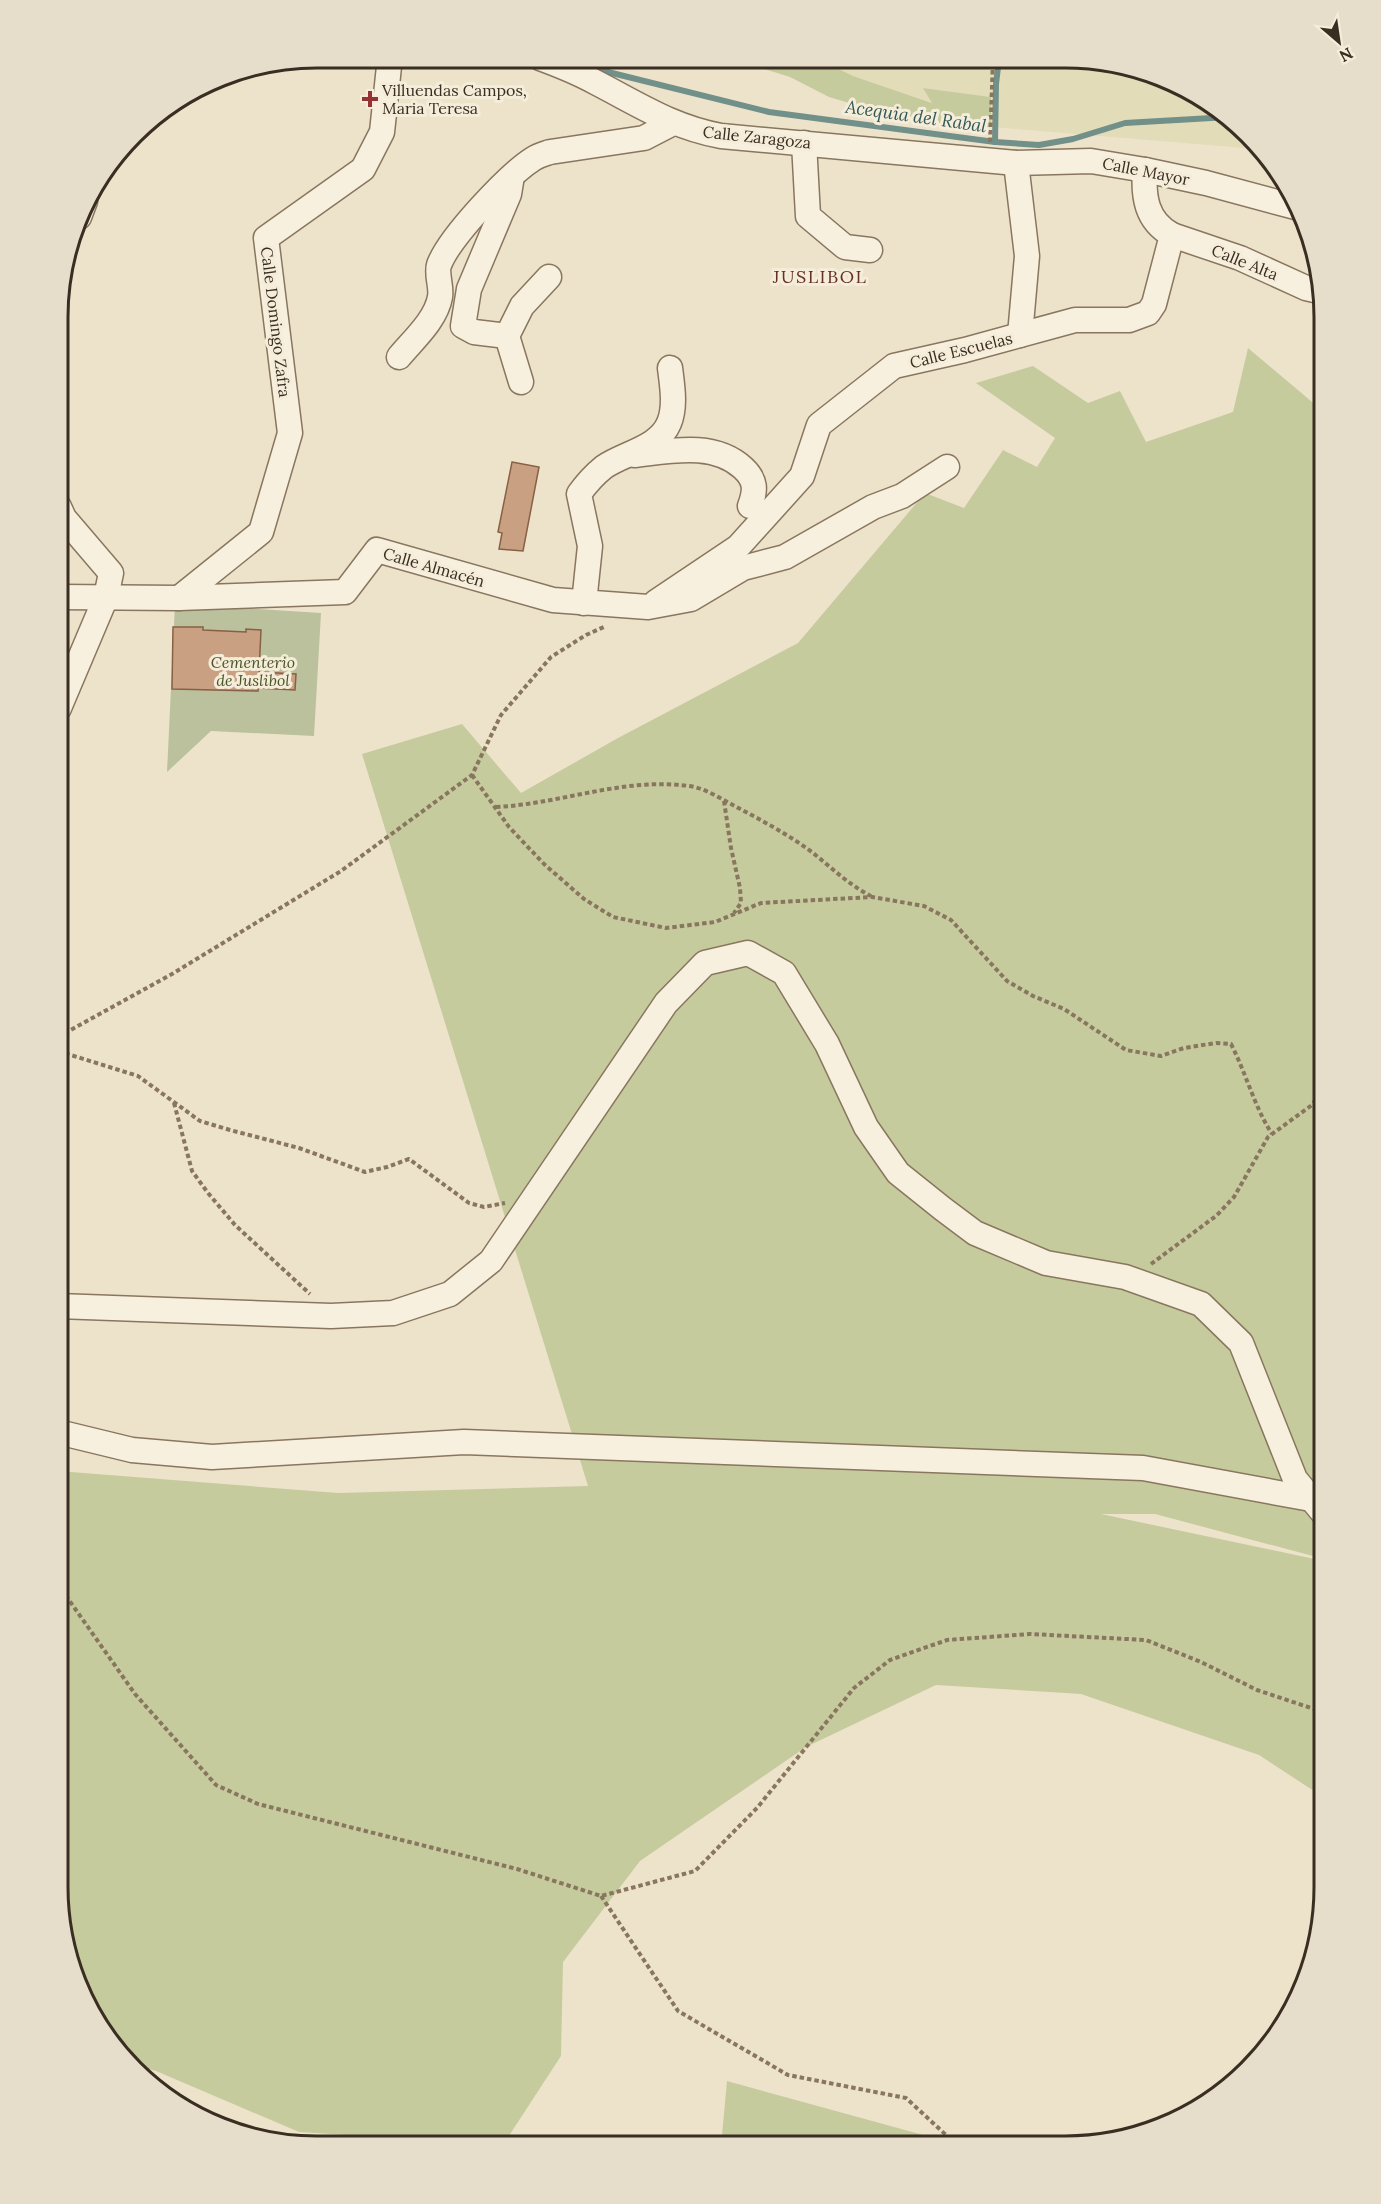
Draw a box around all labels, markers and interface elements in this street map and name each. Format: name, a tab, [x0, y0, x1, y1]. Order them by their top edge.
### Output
north arrow	[1309, 12, 1369, 72]
text: N	[1336, 43, 1357, 67]
place label: Villuendas Campos, Maria Teresa	[381, 80, 527, 118]
marker: Villuendas Campos, Maria Teresa	[363, 92, 377, 106]
water label: Acequia del Rabal	[843, 95, 988, 137]
street label: Calle Zaragoza	[702, 121, 812, 153]
street label: Calle Mayor	[1101, 153, 1191, 189]
street label: Calle Alta	[1209, 240, 1281, 284]
street label: Calle Domingo Zafra	[257, 246, 295, 398]
district label: JUSLIBOL	[772, 265, 867, 288]
street label: Calle Escuelas	[908, 328, 1014, 372]
street label: Calle Almacén	[381, 543, 487, 591]
park label: Cementerio de Juslibol	[211, 652, 295, 690]

